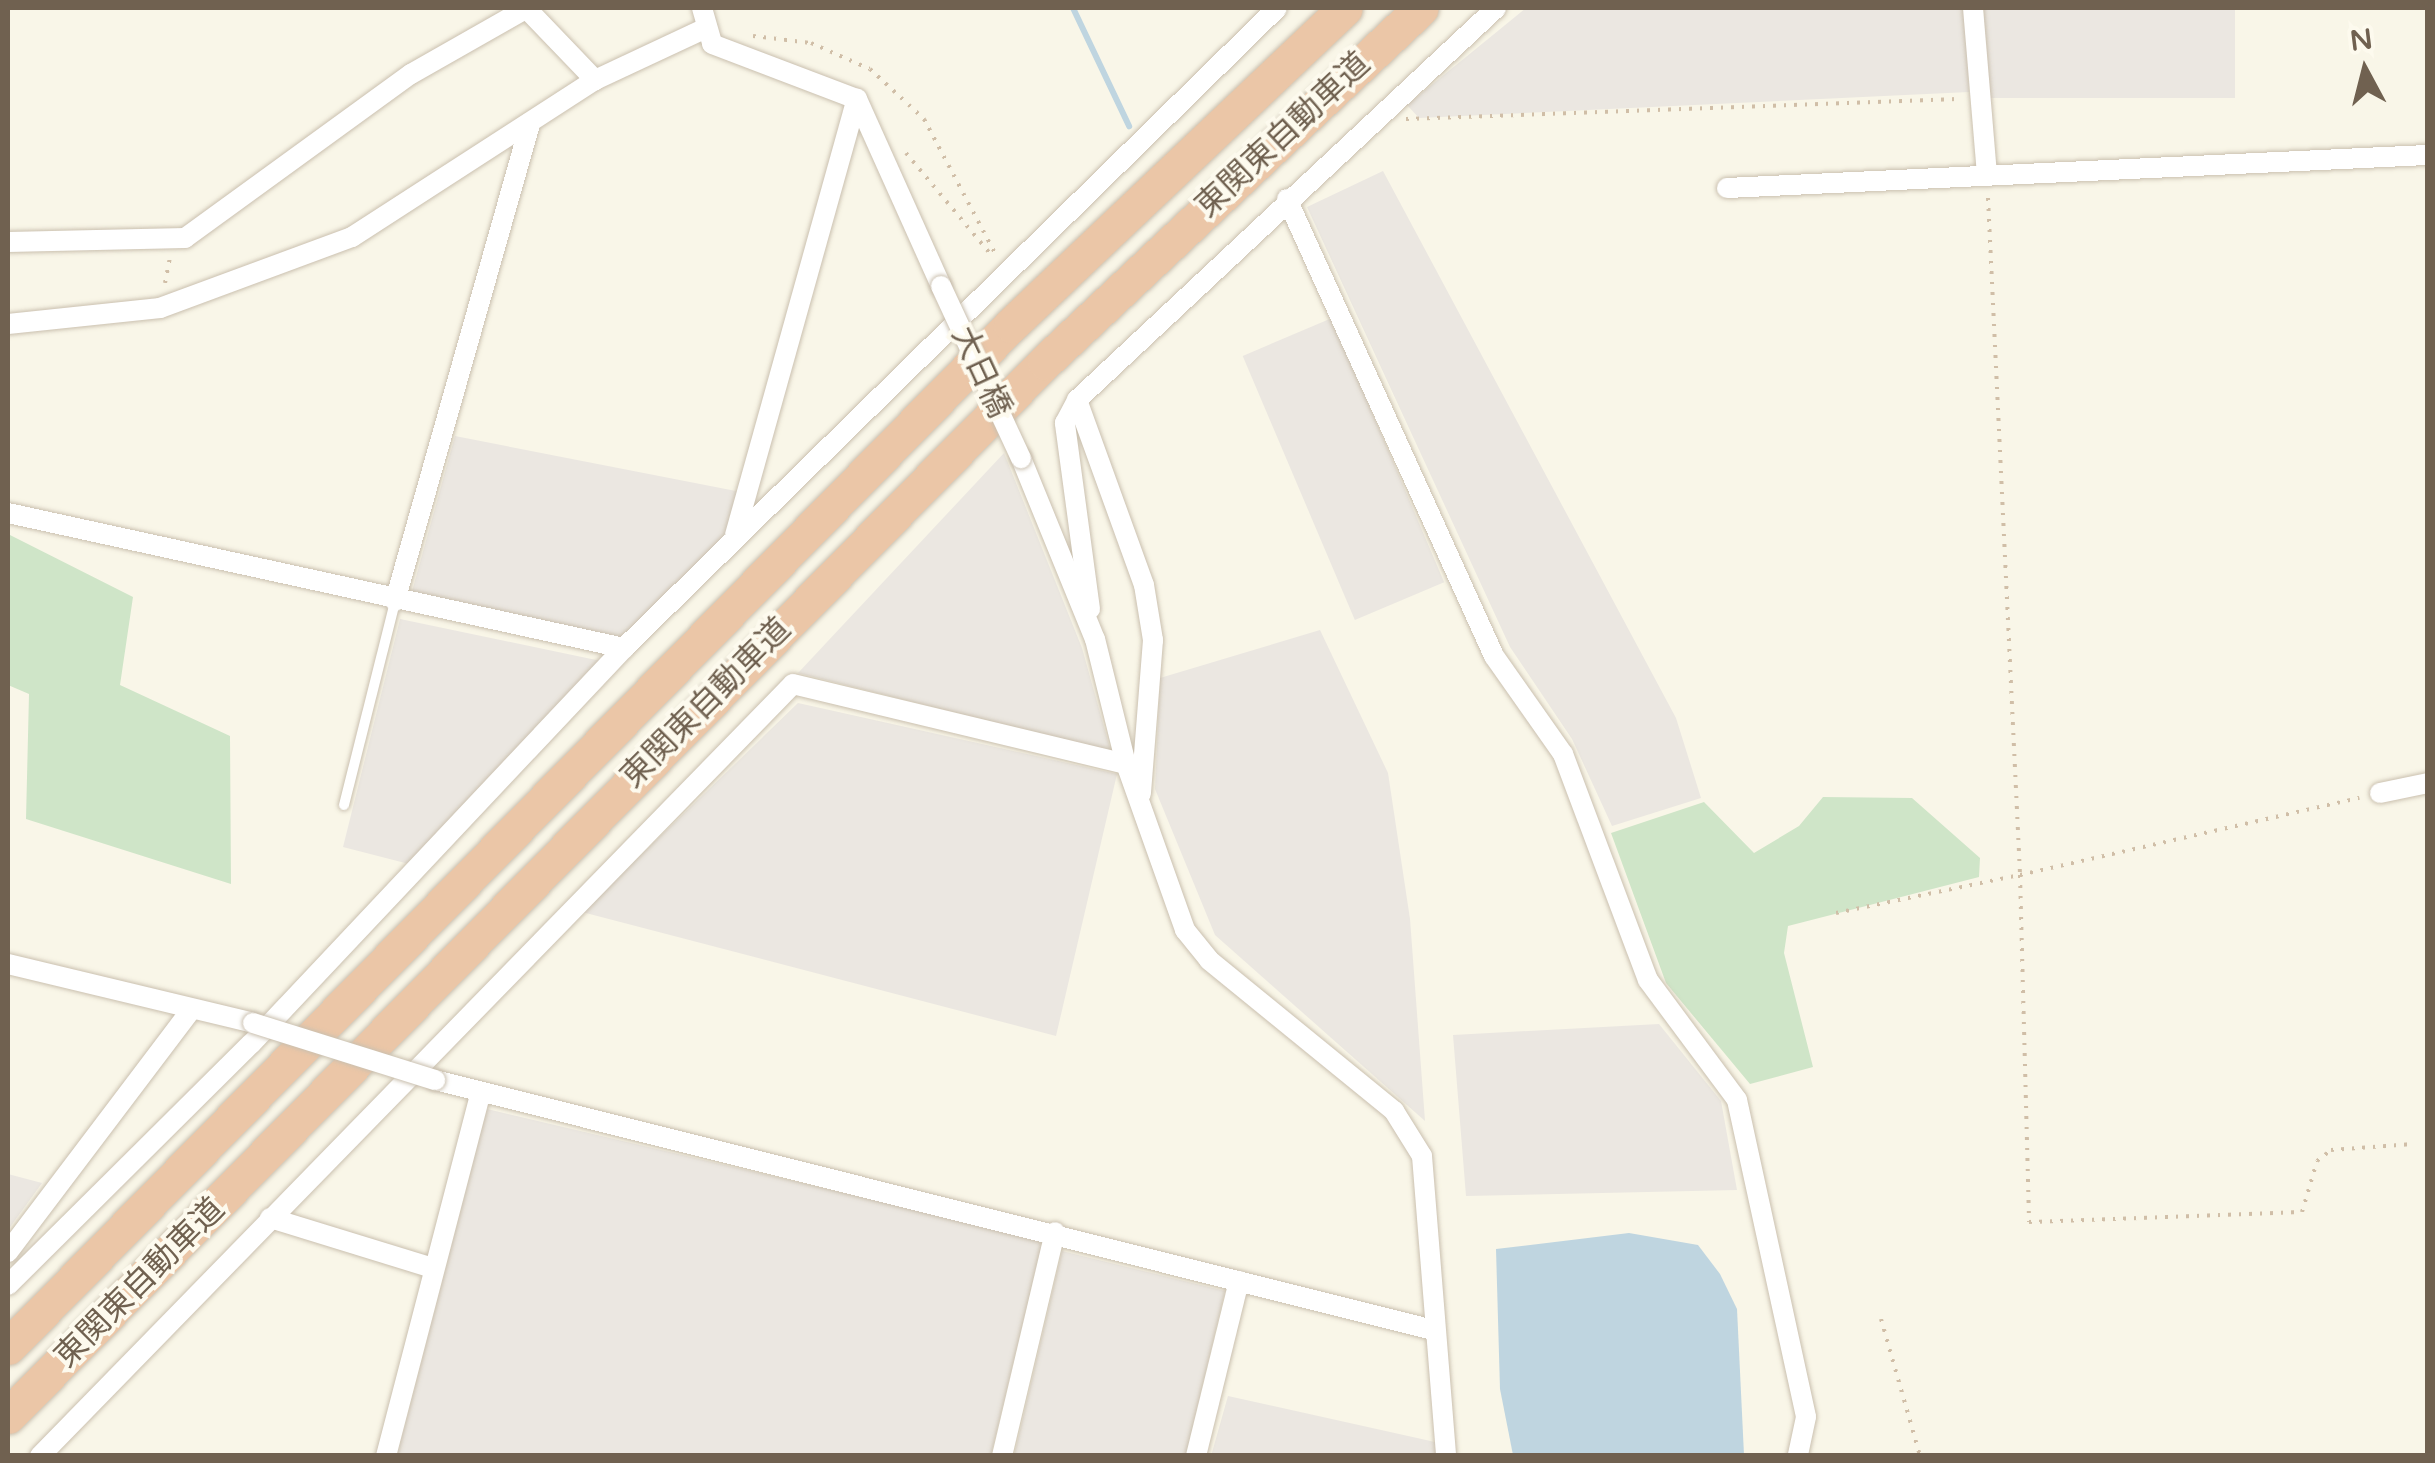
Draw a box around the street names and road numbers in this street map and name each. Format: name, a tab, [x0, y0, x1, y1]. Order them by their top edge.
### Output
street label: 東関東自動車道	[1188, 45, 1378, 225]
street label: 大日橋	[943, 320, 1019, 424]
street label: 東関東自動車道	[613, 610, 799, 796]
street label: 東関東自動車道	[47, 1190, 233, 1376]

